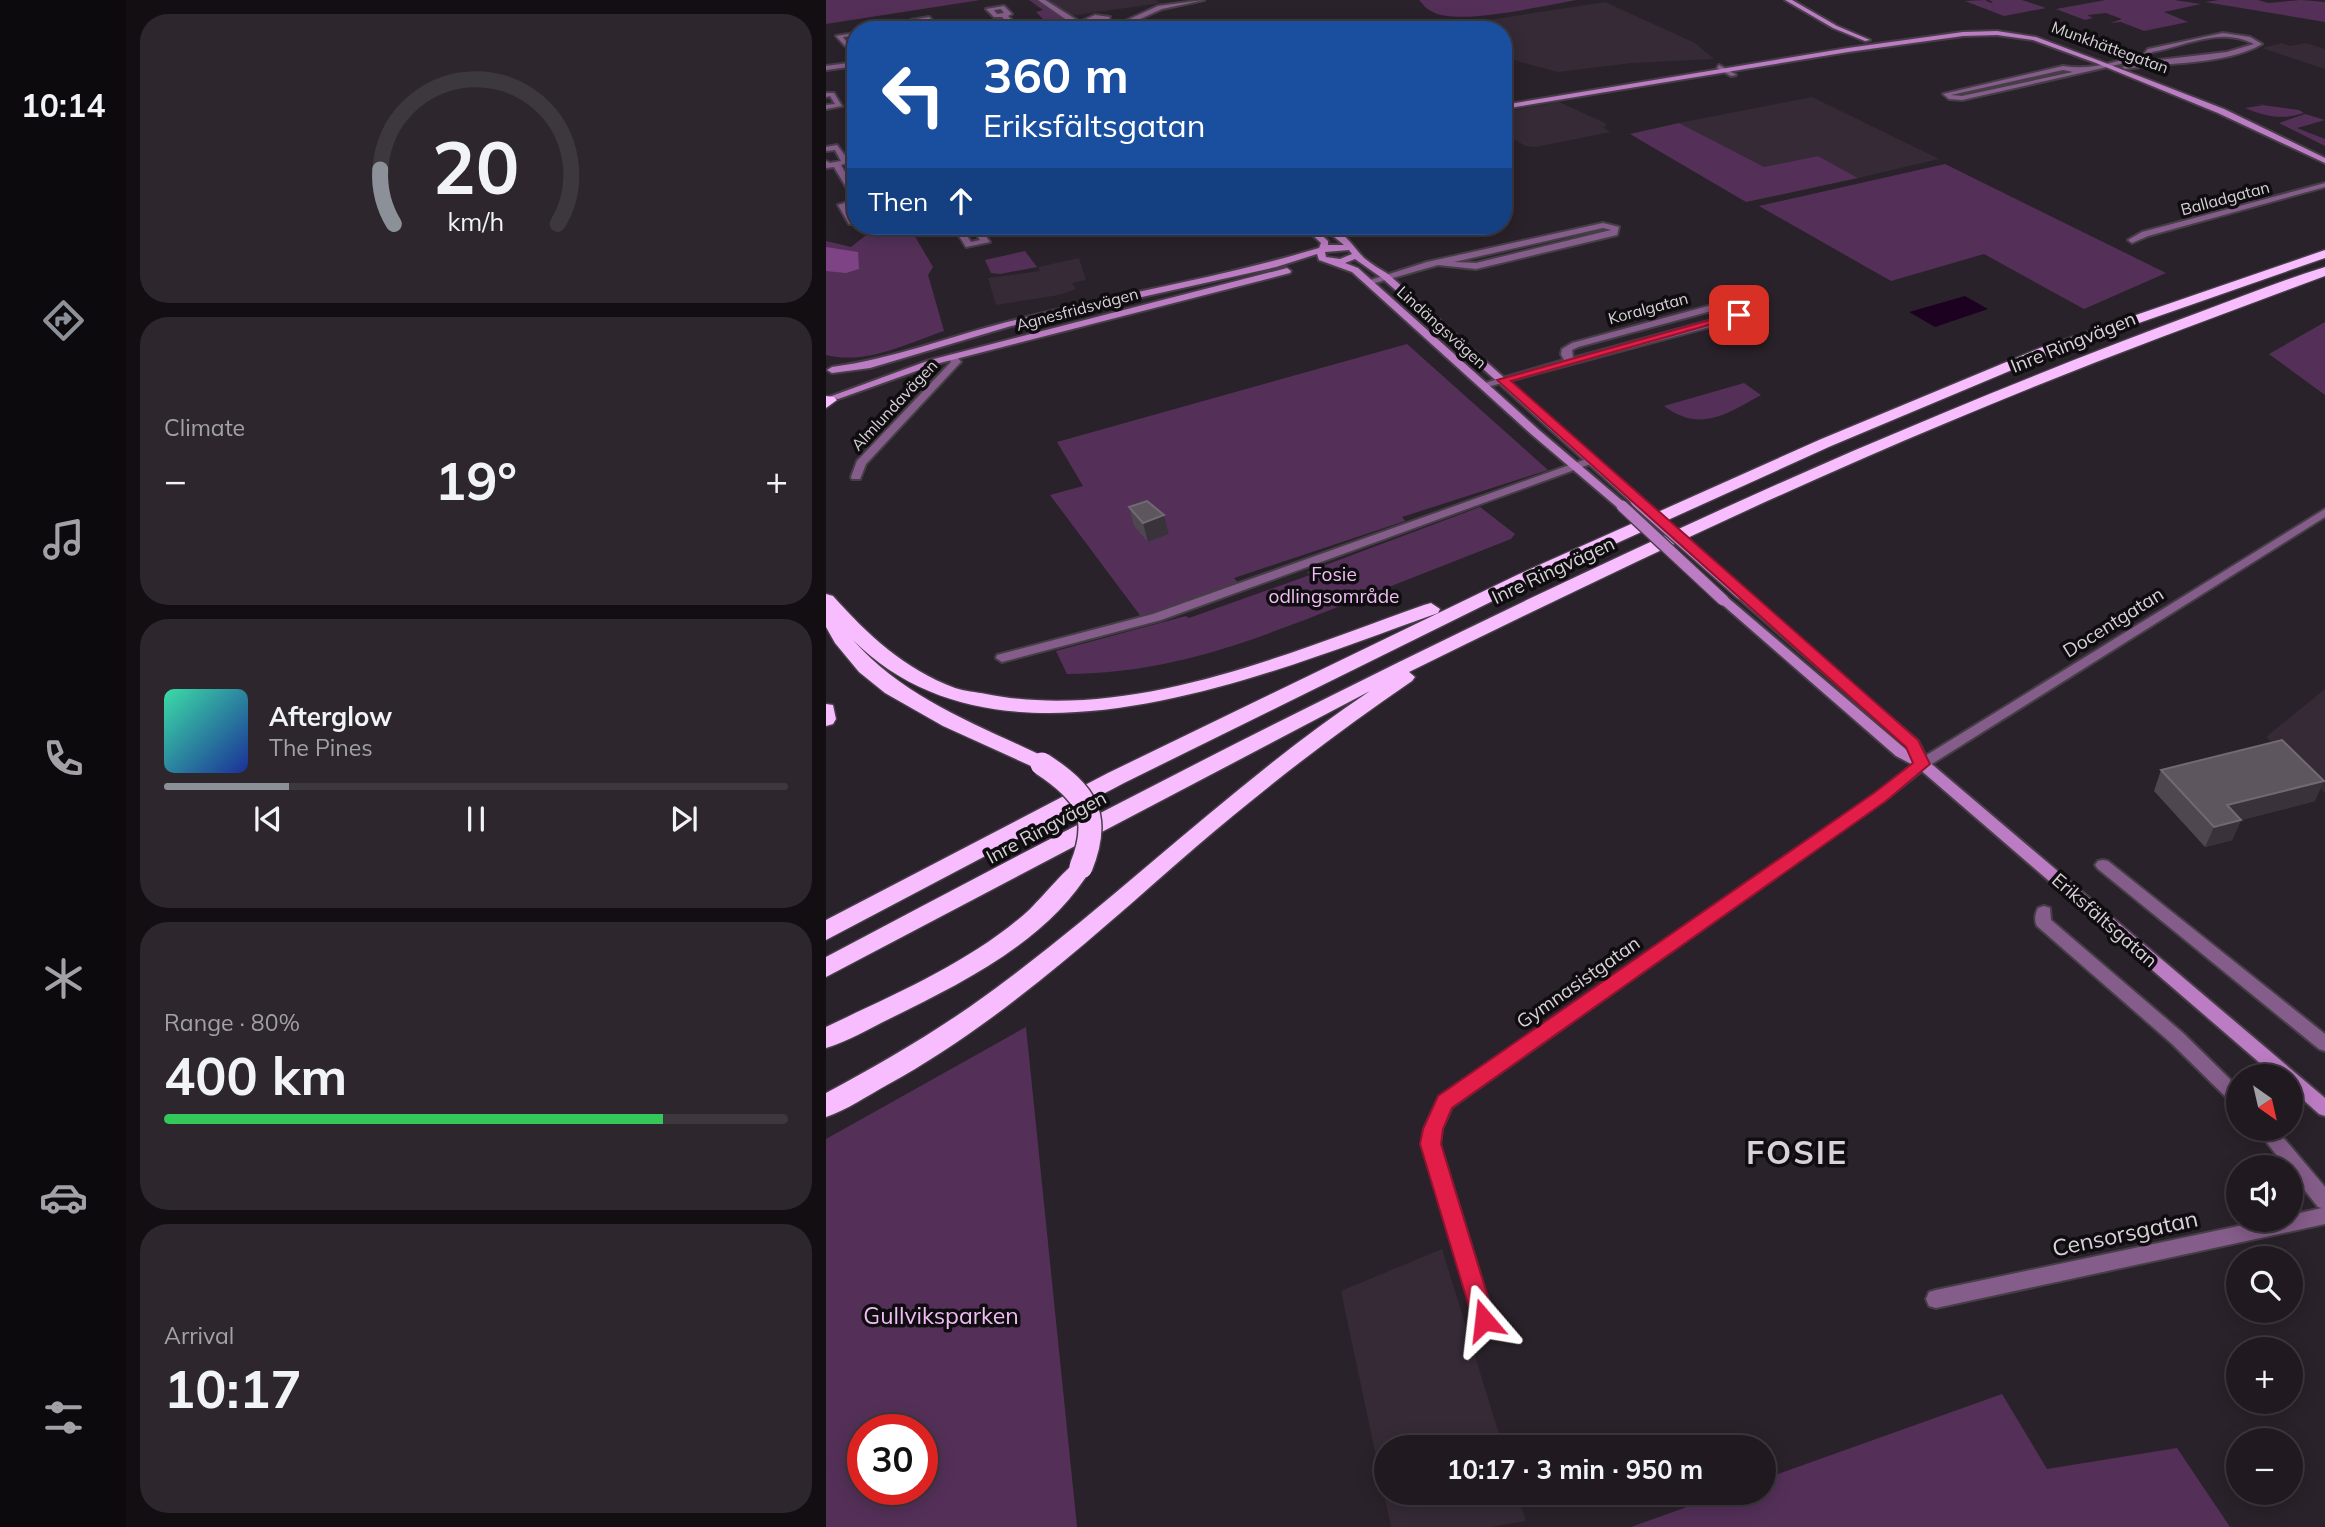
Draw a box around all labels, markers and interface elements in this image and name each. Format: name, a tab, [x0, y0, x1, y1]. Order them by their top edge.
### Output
street label: Munkhättegatan	[2049, 17, 2171, 77]
text: 360 m	[983, 44, 1129, 105]
icon: left	[868, 49, 959, 140]
text: 10:14	[21, 85, 105, 125]
text: Eriksfältsgatan	[983, 105, 1205, 145]
text: 20	[432, 122, 520, 213]
street label: Balladgatan	[2178, 177, 2272, 219]
icon: ahead	[942, 182, 980, 220]
text: Then	[868, 185, 928, 218]
text: km/h	[448, 206, 504, 237]
street label: Lindängsvägen	[1393, 282, 1491, 372]
street label: Agnesfridsvägen	[1014, 283, 1140, 335]
pin	[1709, 285, 1769, 345]
street label: Koralgatan	[1606, 288, 1690, 328]
icon: directions	[39, 296, 88, 345]
icon: arrive	[1720, 296, 1758, 334]
street label: Inre Ringvägen	[2007, 306, 2139, 378]
street label: Almlundavägen	[847, 355, 941, 455]
text: Climate	[164, 413, 245, 442]
text: 19°	[435, 448, 517, 513]
text: −	[164, 456, 187, 504]
text: +	[765, 456, 788, 504]
icon: music	[39, 515, 88, 564]
street label: Inre Ringvägen	[1488, 531, 1618, 609]
park label: Fosie odlingsområde	[1269, 562, 1399, 608]
street label: Docentgatan	[2058, 582, 2168, 662]
text: Afterglow	[269, 700, 392, 733]
text: The Pines	[269, 733, 373, 762]
icon: phone	[39, 734, 88, 783]
street label: Inre Ringvägen	[982, 785, 1110, 869]
icon: previous	[249, 800, 287, 838]
icon: pause	[457, 800, 495, 838]
icon: next	[665, 800, 703, 838]
street label: Eriksfältsgatan	[2047, 868, 2163, 972]
street label: Gymnasistgatan	[1512, 931, 1644, 1033]
icon: climate	[39, 954, 88, 1003]
text: Range · 80%	[164, 1008, 300, 1037]
text: 400 km	[164, 1043, 347, 1108]
north arrow	[2226, 1064, 2303, 1141]
map controls	[2226, 1064, 2303, 1505]
district label: FOSIE	[1746, 1132, 1848, 1172]
button: sound	[2226, 1155, 2303, 1232]
icon: car	[39, 1173, 88, 1222]
street label: Censorsgatan	[2050, 1203, 2200, 1263]
button: search	[2226, 1246, 2303, 1323]
position arrow	[1447, 1283, 1521, 1357]
park label: Gullviksparken	[863, 1301, 1019, 1330]
text: Arrival	[164, 1321, 234, 1350]
button: +	[2226, 1337, 2303, 1414]
text: 10:17	[164, 1356, 302, 1421]
icon: filters	[39, 1393, 88, 1442]
speed limit sign: 30	[847, 1414, 938, 1505]
button: −	[2226, 1428, 2303, 1505]
text: 10:17 · 3 min · 950 m	[1447, 1453, 1703, 1486]

